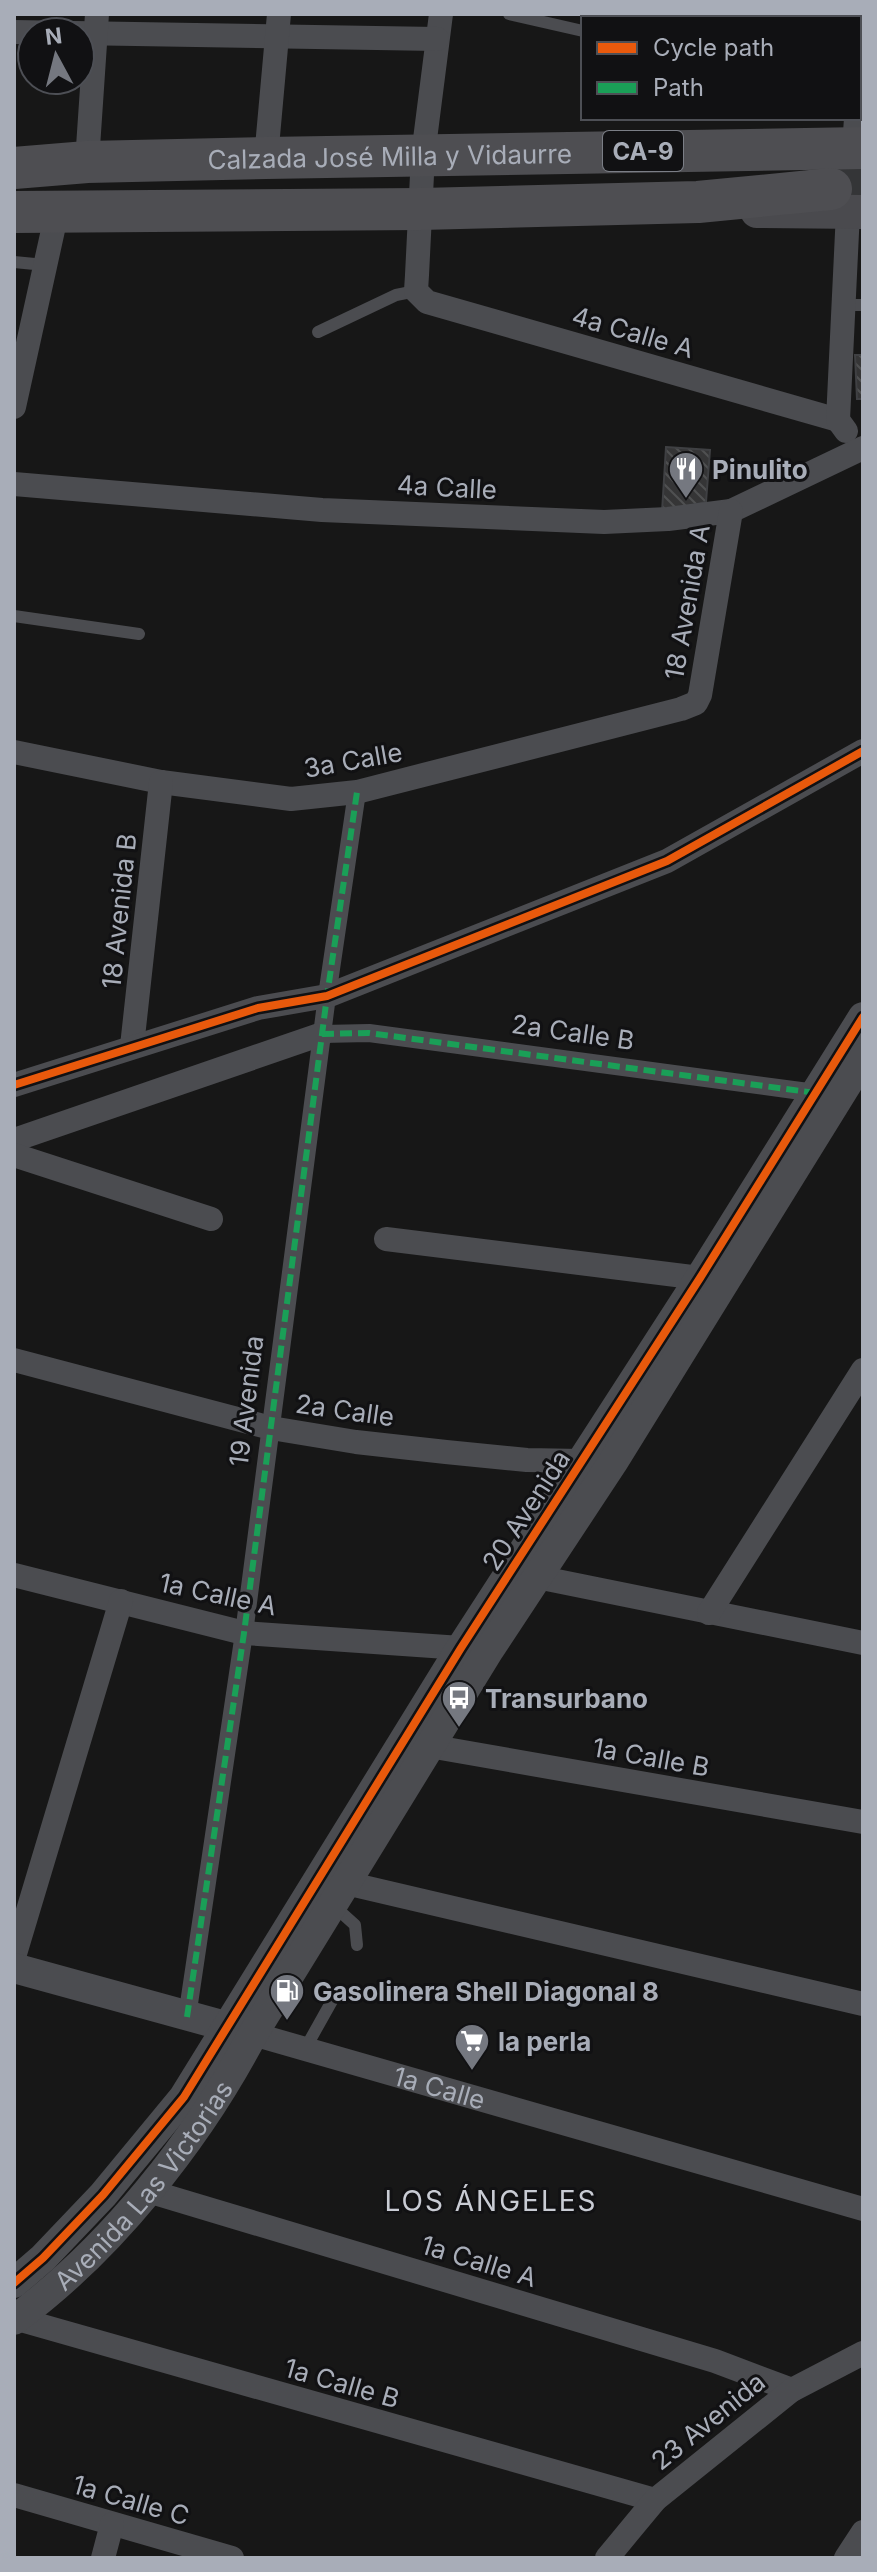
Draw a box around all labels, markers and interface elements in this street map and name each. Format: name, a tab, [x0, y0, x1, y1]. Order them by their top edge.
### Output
north arrow	[16, 16, 96, 96]
legend	[581, 16, 861, 120]
text: N	[44, 22, 63, 50]
text: Cycle path	[653, 33, 774, 62]
text: Path	[653, 73, 704, 102]
road number: CA-9	[603, 131, 683, 171]
street label: Calzada José Milla y Vidaurre	[207, 137, 572, 175]
street label: 4a Calle A	[568, 300, 698, 364]
restaurant icon: Pinulito	[667, 450, 705, 500]
place label: Pinulito	[712, 454, 808, 485]
street label: 4a Calle	[396, 469, 498, 505]
street label: 18 Avenida A	[658, 522, 716, 682]
street label: 3a Calle	[301, 736, 405, 784]
street label: 18 Avenida B	[95, 832, 143, 990]
street label: 2a Calle B	[510, 1008, 636, 1056]
street label: 19 Avenida	[223, 1334, 269, 1468]
street label: 2a Calle	[294, 1388, 396, 1432]
street label: 20 Avenida	[476, 1444, 576, 1576]
street label: 1a Calle A	[157, 1566, 280, 1622]
bus stop icon: Transurbano	[440, 1679, 478, 1729]
place label: Transurbano	[485, 1683, 648, 1714]
street label: 1a Calle B	[590, 1731, 712, 1783]
fuel station icon: Gasolinera Shell Diagonal 8	[268, 1972, 306, 2022]
place label: Gasolinera Shell Diagonal 8	[313, 1976, 659, 2007]
supermarket icon: la perla	[453, 2022, 491, 2072]
place label: la perla	[498, 2026, 591, 2057]
street label: 1a Calle	[390, 2060, 489, 2115]
street label: Avenida Las Victorias	[48, 2075, 239, 2296]
district label: LOS ÁNGELES	[384, 2183, 598, 2218]
street label: 1a Calle A	[418, 2229, 541, 2293]
street label: 1a Calle B	[281, 2352, 403, 2414]
street label: 23 Avenida	[645, 2366, 771, 2476]
street label: 1a Calle C	[69, 2469, 193, 2531]

